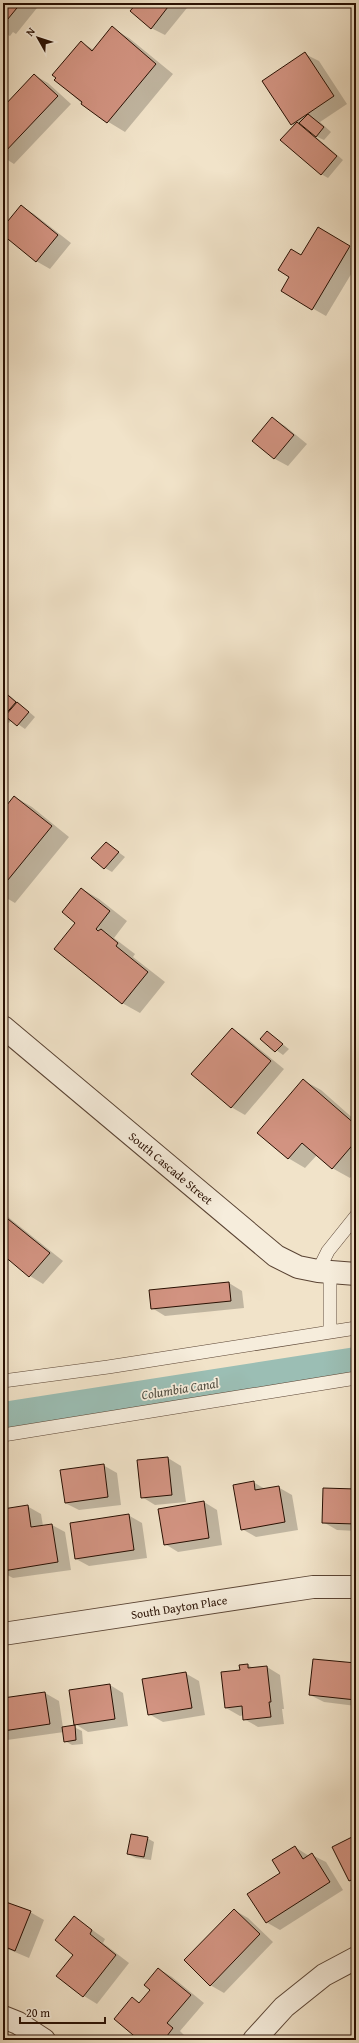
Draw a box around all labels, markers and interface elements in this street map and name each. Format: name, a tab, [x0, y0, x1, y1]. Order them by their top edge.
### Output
north arrow	[18, 18, 58, 58]
text: N	[22, 23, 39, 40]
street label: South Cascade Street	[125, 1128, 217, 1209]
water label: Columbia Canal	[140, 1374, 220, 1404]
street label: South Dayton Place	[130, 1591, 229, 1623]
scale bar	[20, 1999, 105, 2025]
text: 20 m	[26, 2004, 50, 2021]

